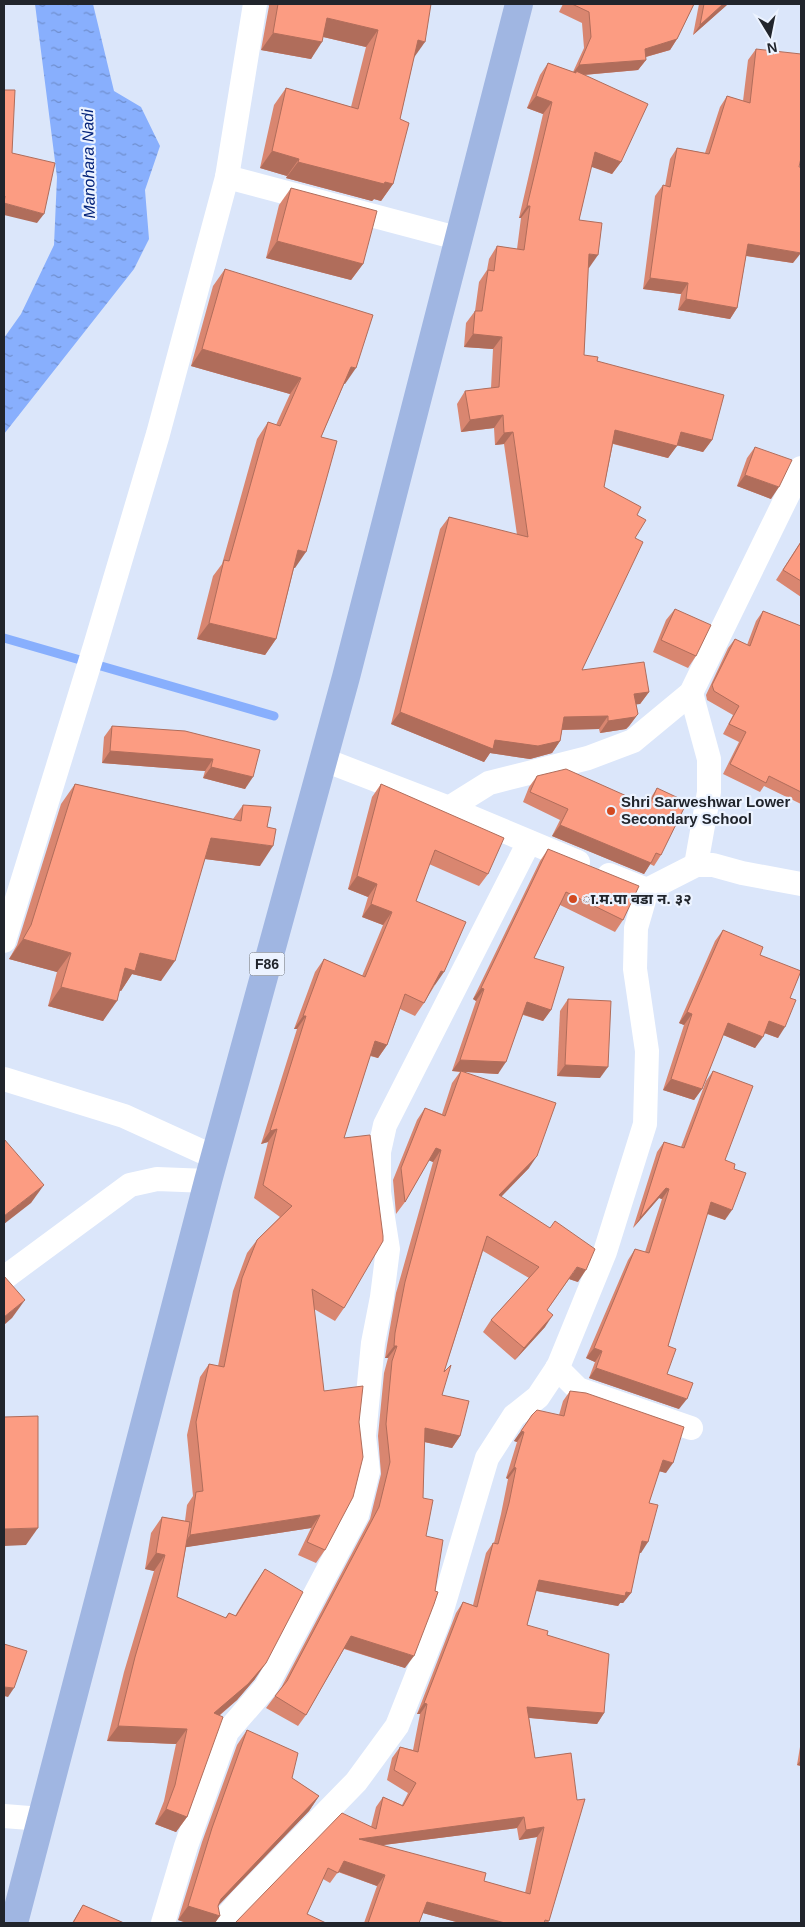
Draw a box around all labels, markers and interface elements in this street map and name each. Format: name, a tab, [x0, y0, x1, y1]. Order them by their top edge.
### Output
north arrow	[745, 10, 795, 60]
text: N	[766, 39, 779, 57]
water label: Manohara Nadi	[79, 109, 98, 219]
place label: Shri Sarweshwar Lower Secondary School	[621, 793, 790, 827]
marker: Shri Sarweshwar Lower Secondary School	[605, 805, 617, 817]
place label: ा.म.पा वडा न. ३२	[583, 890, 692, 907]
marker: ा.म.पा वडा न. ३२	[567, 893, 579, 905]
road number: F86	[250, 952, 284, 976]

